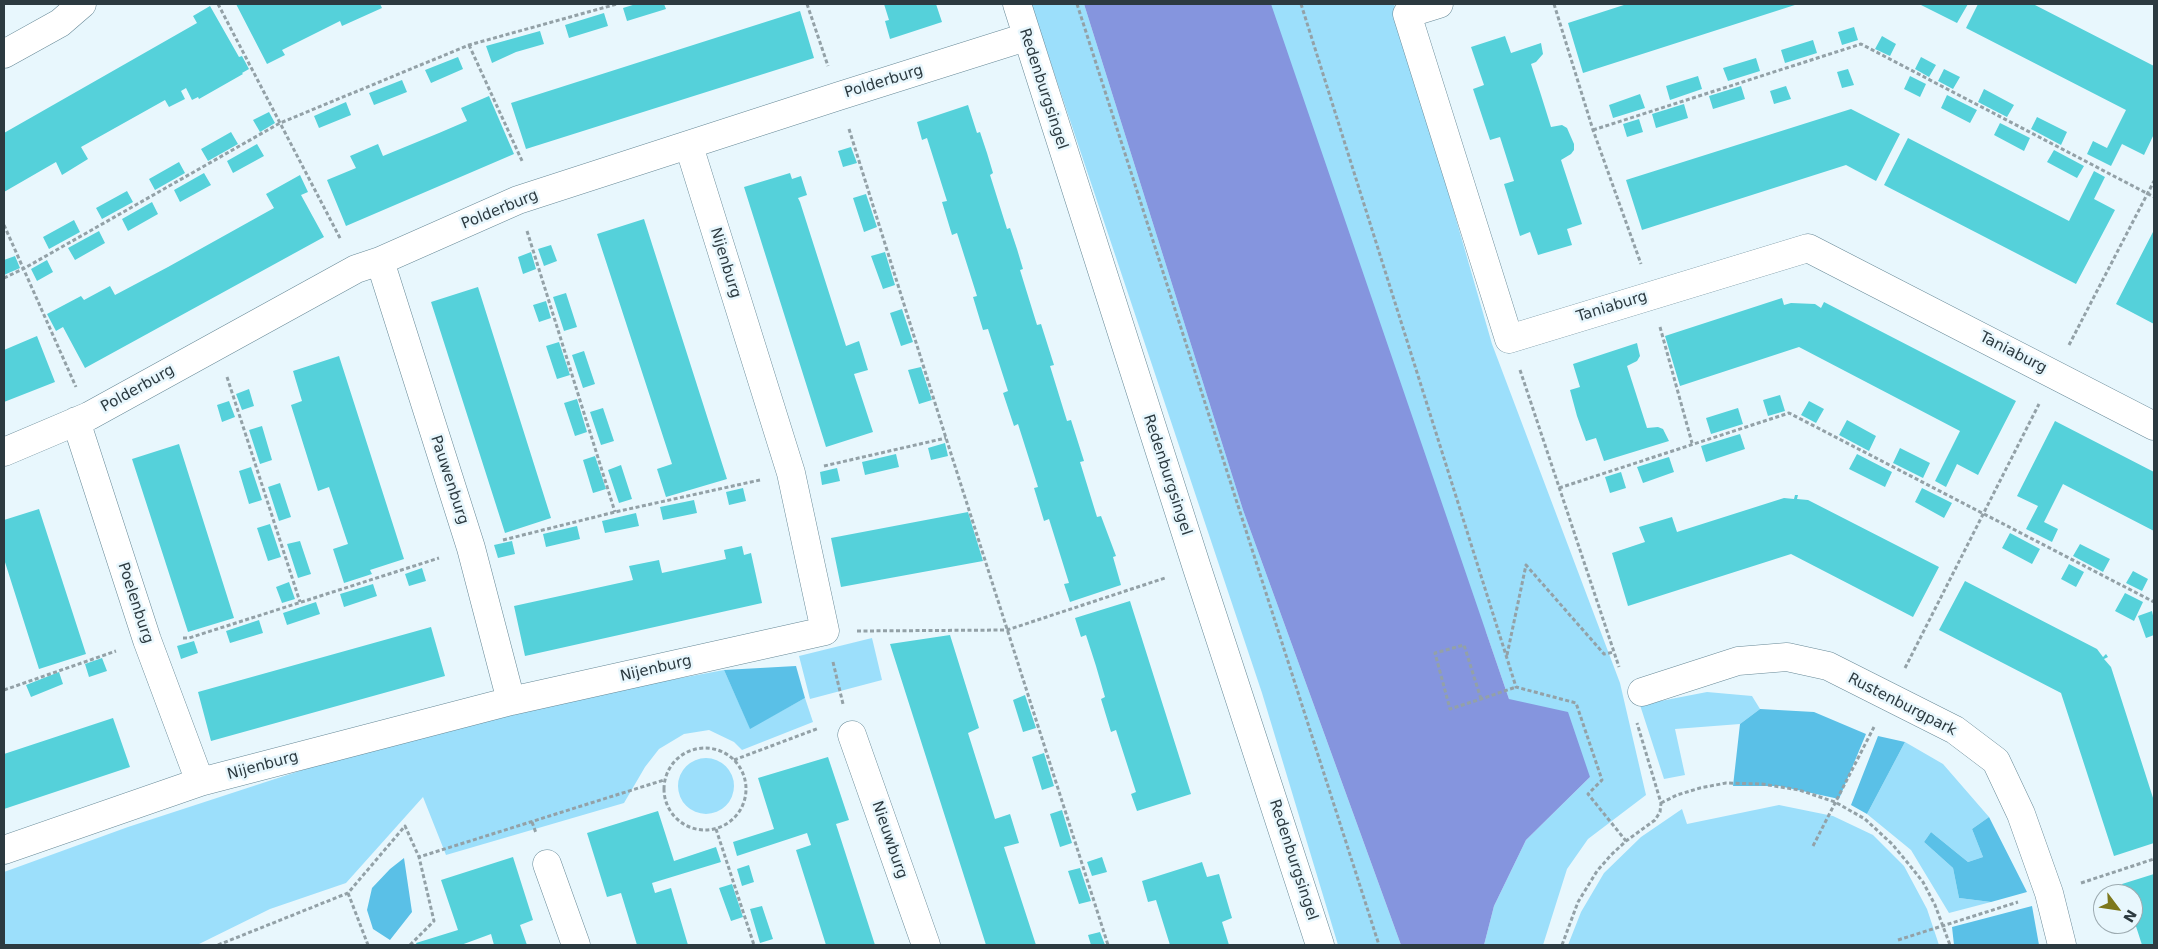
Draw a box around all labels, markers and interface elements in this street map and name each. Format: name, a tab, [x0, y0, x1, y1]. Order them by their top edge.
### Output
street label: Redenburgsingel	[1015, 26, 1071, 152]
street label: Polderburg	[843, 62, 925, 102]
street label: Polderburg	[459, 186, 541, 234]
street label: Nijenburg	[706, 226, 744, 300]
street label: Taniaburg	[1574, 288, 1650, 326]
street label: Taniaburg	[1976, 328, 2050, 378]
street label: Polderburg	[98, 361, 178, 417]
street label: Redenburgsingel	[1139, 412, 1195, 538]
street label: Pauwenburg	[426, 433, 472, 527]
street label: Poelenburg	[113, 560, 157, 646]
street label: Nijenburg	[619, 652, 693, 686]
street label: Rustenburgpark	[1845, 670, 1959, 740]
street label: Nijenburg	[226, 748, 300, 784]
street label: Redenburgsingel	[1265, 797, 1321, 923]
street label: Nieuwburg	[867, 799, 911, 881]
north arrow	[2093, 884, 2143, 934]
text: N	[2120, 907, 2140, 925]

